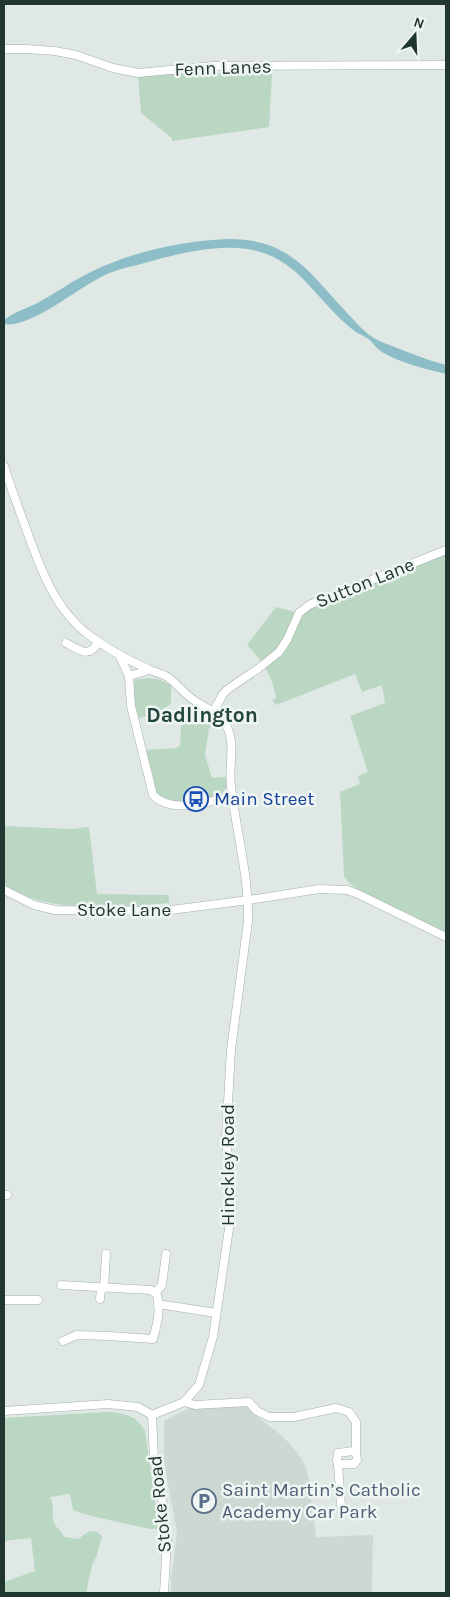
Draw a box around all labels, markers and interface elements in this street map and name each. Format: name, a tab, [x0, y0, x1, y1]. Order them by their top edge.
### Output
north arrow	[390, 10, 440, 60]
text: N	[412, 14, 427, 33]
street label: Fenn Lanes	[174, 55, 272, 81]
street label: Sutton Lane	[313, 553, 417, 613]
district label: Dadlington	[146, 703, 258, 727]
bus stop icon: Main Street	[183, 786, 209, 812]
place label: Main Street	[214, 788, 314, 810]
street label: Stoke Lane	[77, 899, 171, 921]
street label: Hinckley Road	[217, 1104, 239, 1226]
street label: Stoke Road	[144, 1454, 176, 1554]
place label: Saint Martin’s Catholic Academy Car Park	[222, 1479, 421, 1523]
parking icon: Saint Martin’s Catholic Academy Car Park	[191, 1488, 217, 1514]

